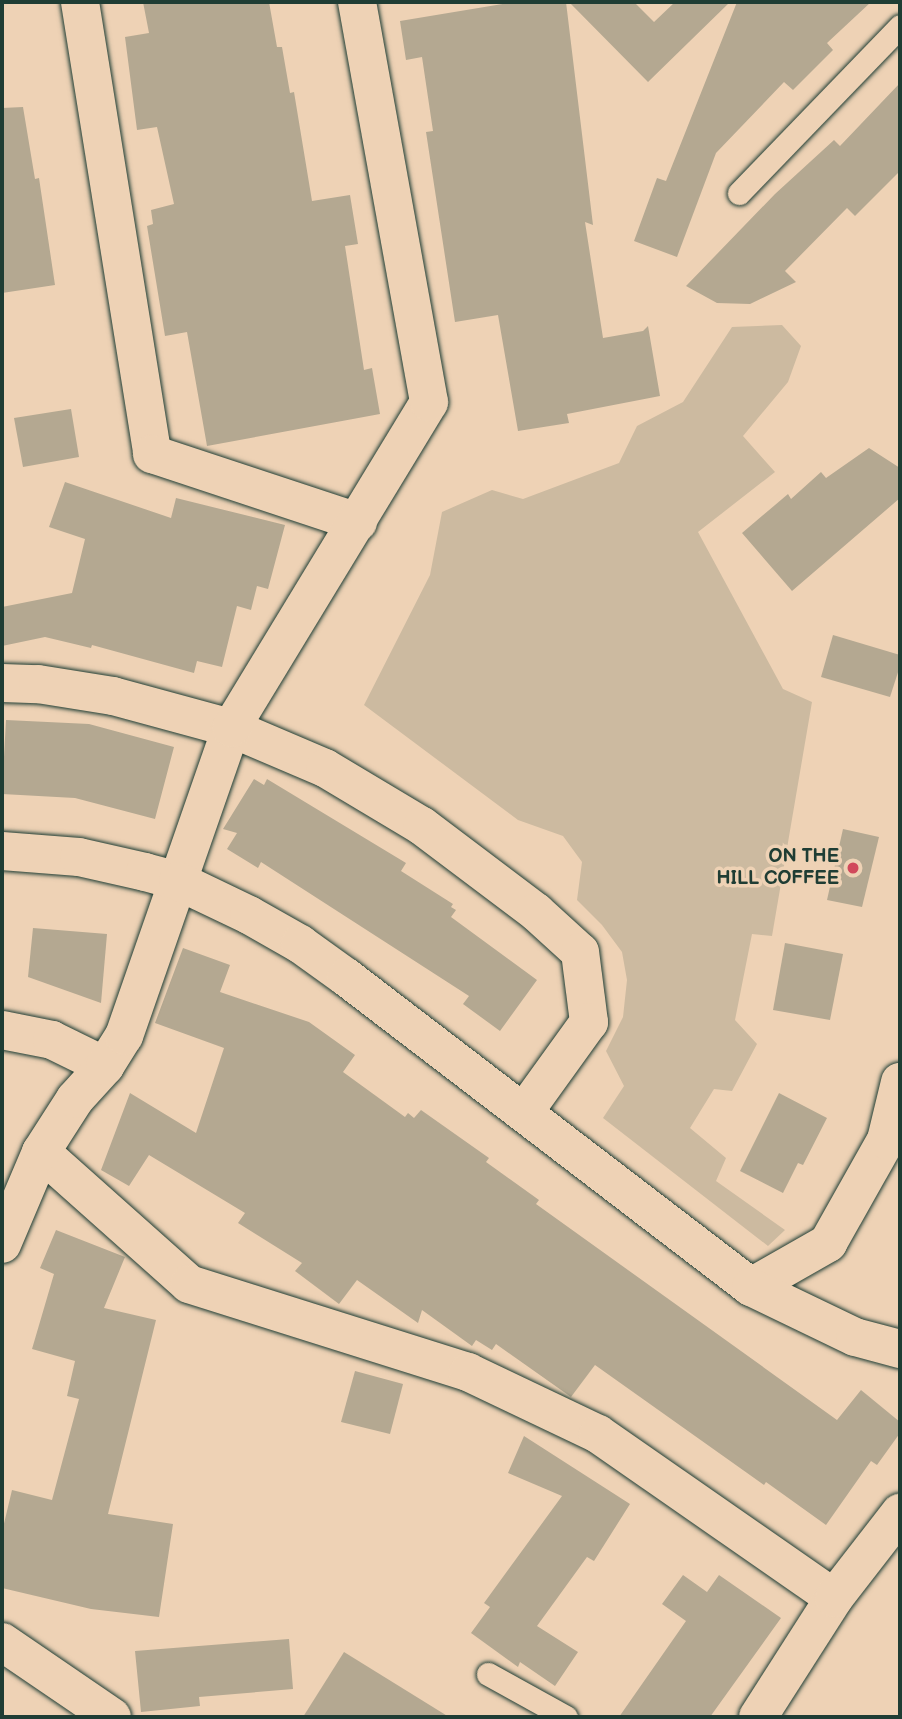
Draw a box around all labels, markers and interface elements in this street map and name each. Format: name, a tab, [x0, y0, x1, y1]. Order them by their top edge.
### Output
place label: ON THE HILL COFFEE	[716, 846, 839, 890]
marker: ON THE HILL COFFEE	[845, 860, 861, 876]

